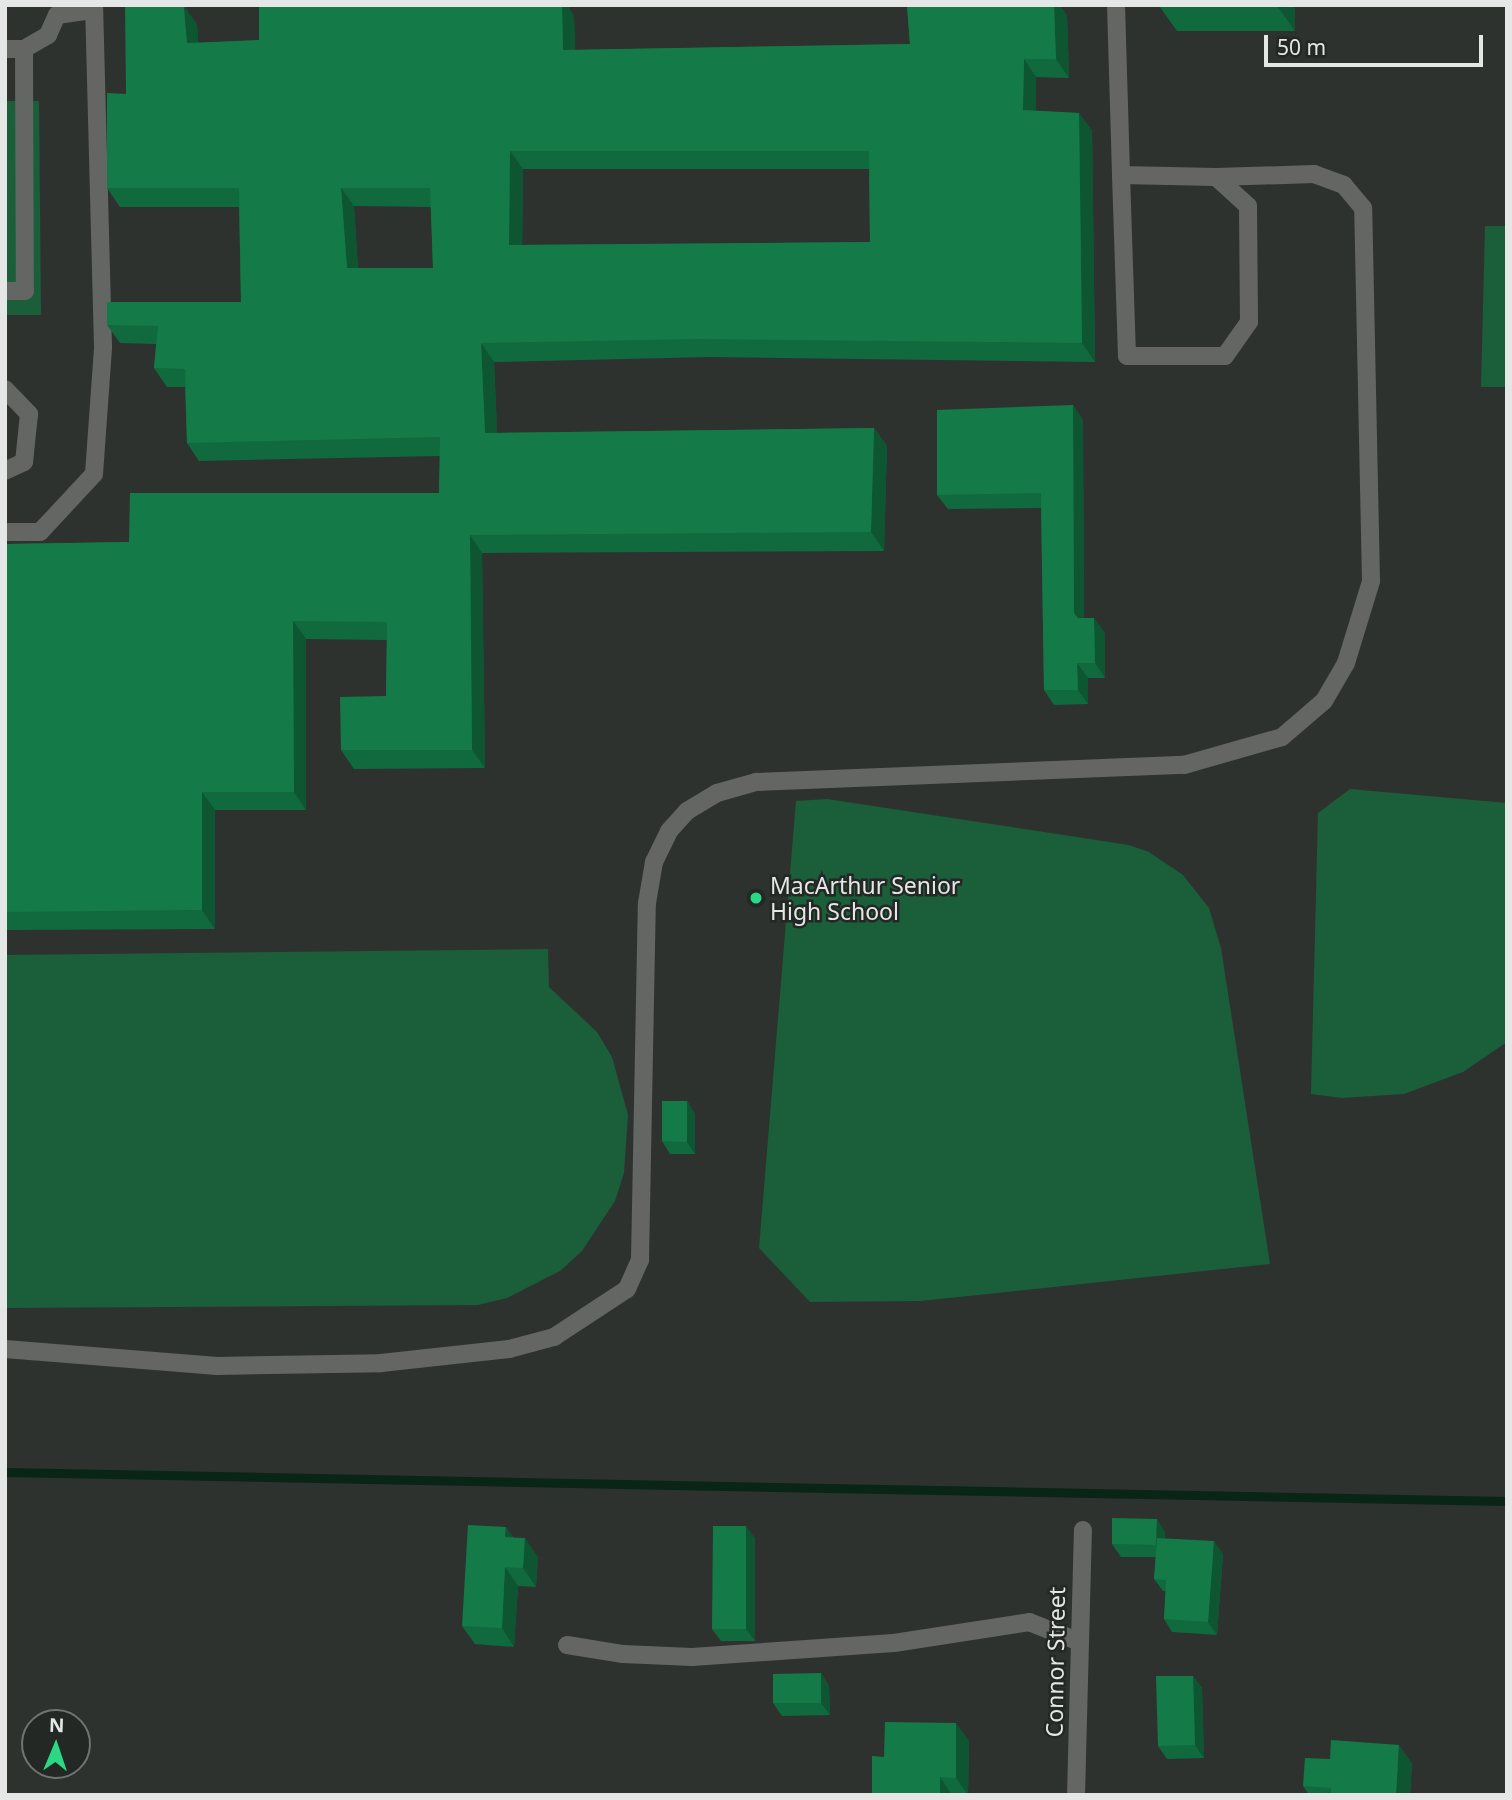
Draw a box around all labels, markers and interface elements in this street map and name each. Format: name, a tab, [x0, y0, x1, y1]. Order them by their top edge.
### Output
scale bar	[1267, 21, 1486, 65]
text: 50 m	[1277, 33, 1326, 61]
place label: MacArthur Senior High School	[770, 871, 960, 925]
marker: MacArthur Senior High School	[748, 890, 764, 906]
street label: Connor Street	[1040, 1587, 1070, 1737]
north arrow	[21, 1709, 91, 1779]
text: N	[48, 1712, 65, 1738]

